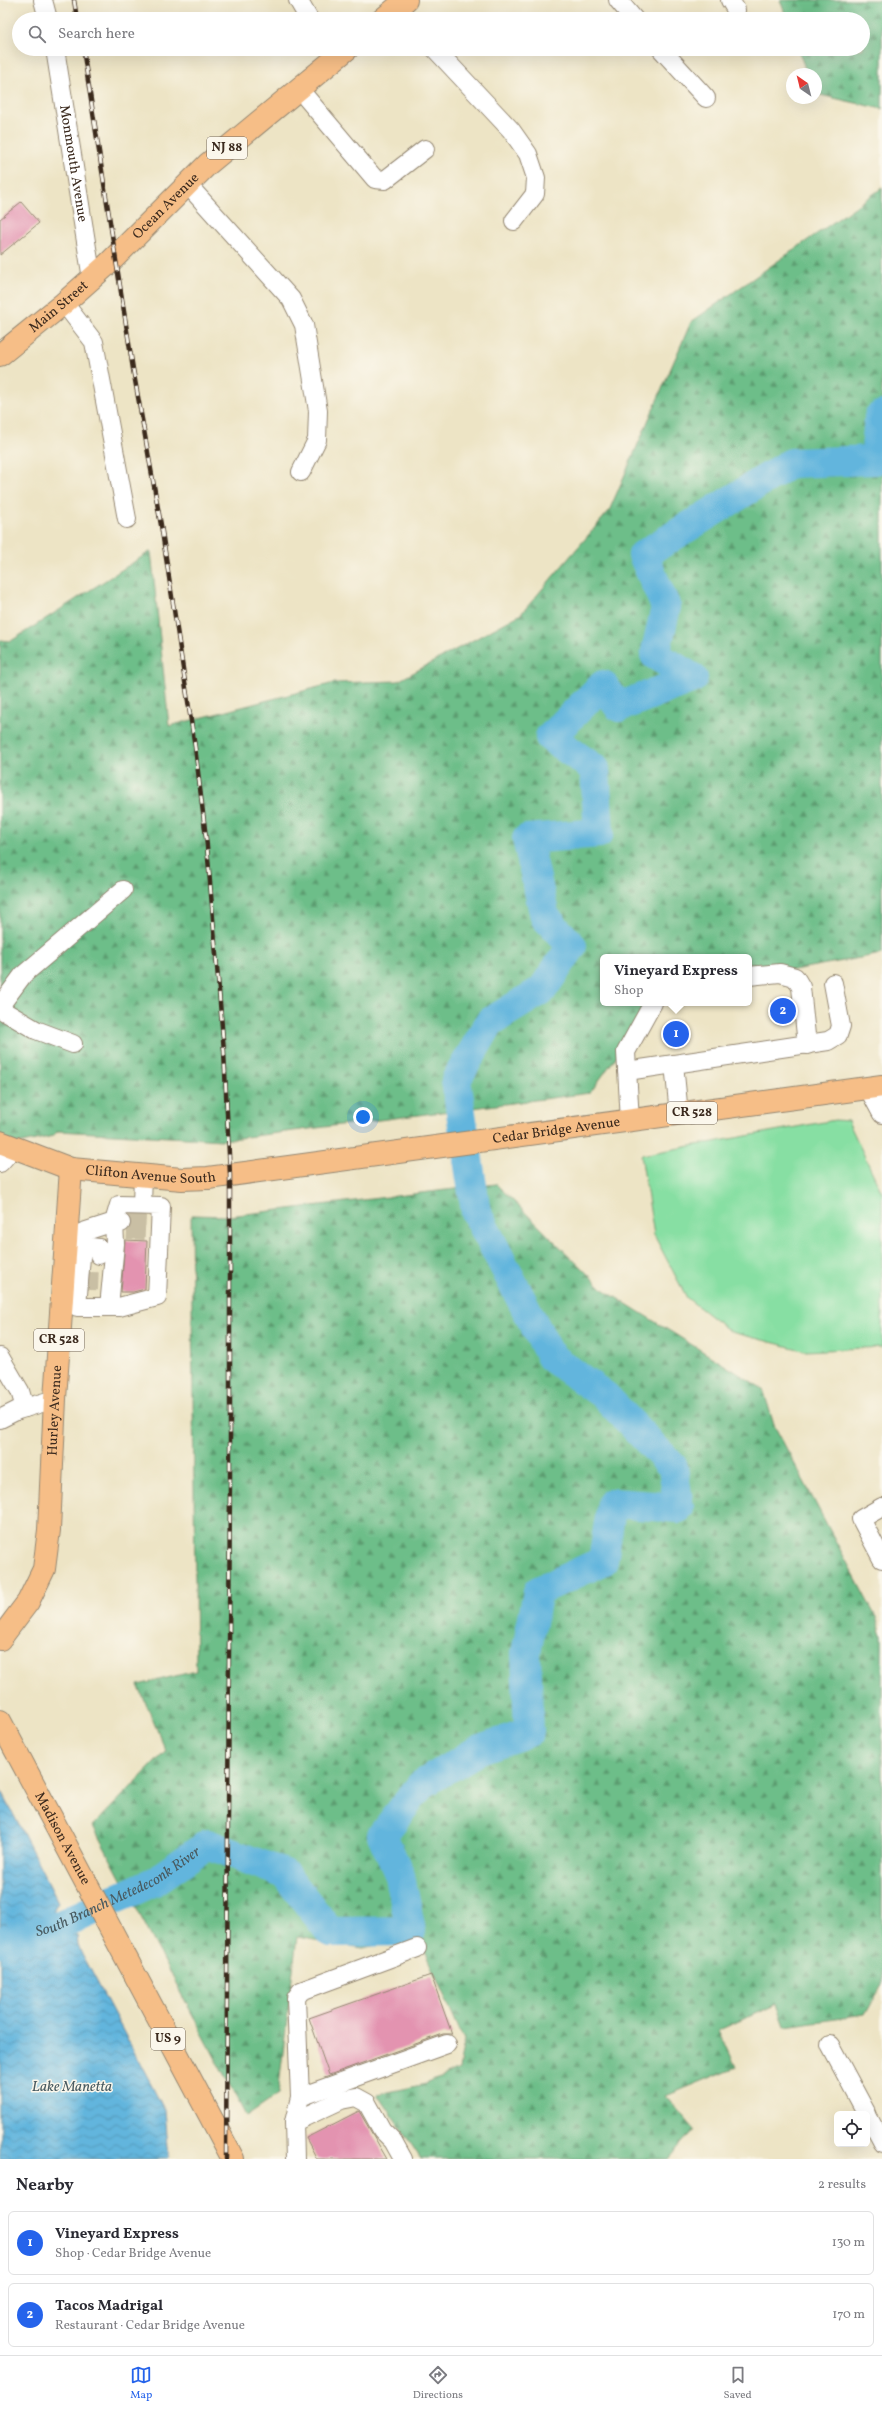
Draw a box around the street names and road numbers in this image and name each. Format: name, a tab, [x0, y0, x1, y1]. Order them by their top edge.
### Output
street label: Monmouth Avenue	[55, 104, 92, 224]
road number: NJ 88	[207, 137, 247, 159]
street label: Ocean Avenue	[128, 168, 204, 244]
street label: Main Street	[25, 276, 93, 337]
road number: CR 528	[667, 1102, 717, 1124]
street label: Cedar Bridge Avenue	[491, 1112, 622, 1149]
street label: Clifton Avenue South	[85, 1161, 217, 1189]
road number: CR 528	[34, 1329, 84, 1351]
street label: Hurley Avenue	[43, 1364, 67, 1456]
street label: Madison Avenue	[30, 1789, 95, 1889]
road number: US 9	[151, 2028, 185, 2050]

